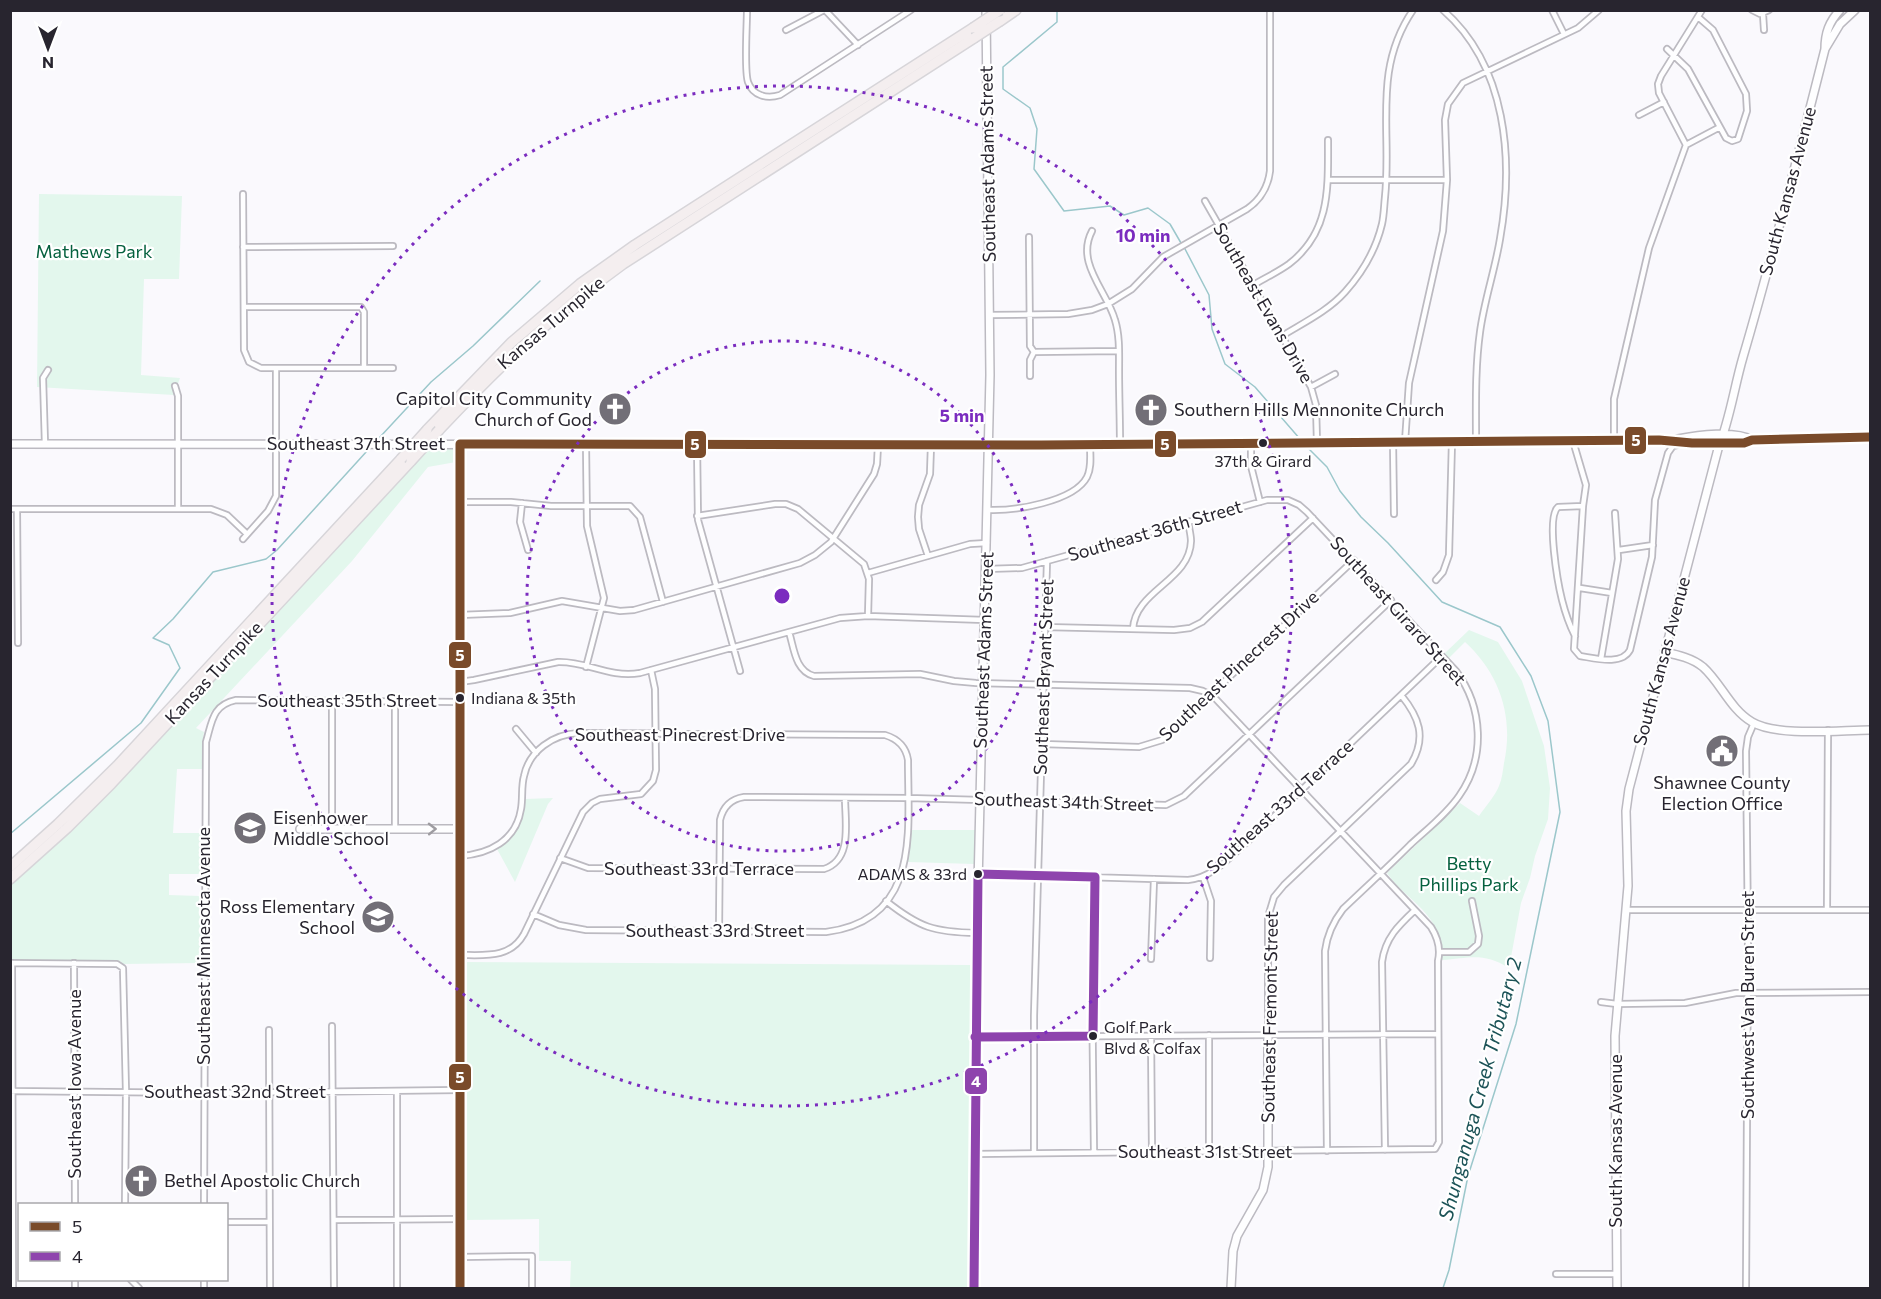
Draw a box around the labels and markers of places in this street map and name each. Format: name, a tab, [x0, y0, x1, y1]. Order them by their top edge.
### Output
place label: Capitol City Community Church of God	[396, 387, 592, 430]
church icon: Capitol City Community Church of God	[597, 391, 633, 427]
church icon: Southern Hills Mennonite Church	[1133, 392, 1169, 428]
place label: Southern Hills Mennonite Church	[1174, 398, 1444, 420]
marker: 37th & Girard	[1257, 437, 1269, 449]
place label: 37th & Girard	[1215, 451, 1311, 470]
centre of rings	[772, 586, 792, 606]
place label: Indiana & 35th	[471, 688, 576, 707]
marker: Indiana & 35th	[454, 692, 466, 704]
public building icon: Shawnee County Election Office	[1704, 733, 1740, 769]
place label: Shawnee County Election Office	[1653, 771, 1791, 814]
place label: Eisenhower Middle School	[273, 806, 389, 849]
school or university icon: Eisenhower Middle School	[232, 810, 268, 846]
place label: ADAMS & 33rd	[857, 864, 967, 883]
marker: ADAMS & 33rd	[972, 868, 984, 880]
place label: Ross Elementary School	[220, 895, 355, 938]
school or university icon: Ross Elementary School	[360, 899, 396, 935]
place label: Golf Park Blvd & Colfax	[1104, 1017, 1202, 1057]
marker: Golf Park Blvd & Colfax	[1087, 1030, 1099, 1042]
church icon: Bethel Apostolic Church	[123, 1163, 159, 1199]
place label: Bethel Apostolic Church	[164, 1169, 360, 1191]

